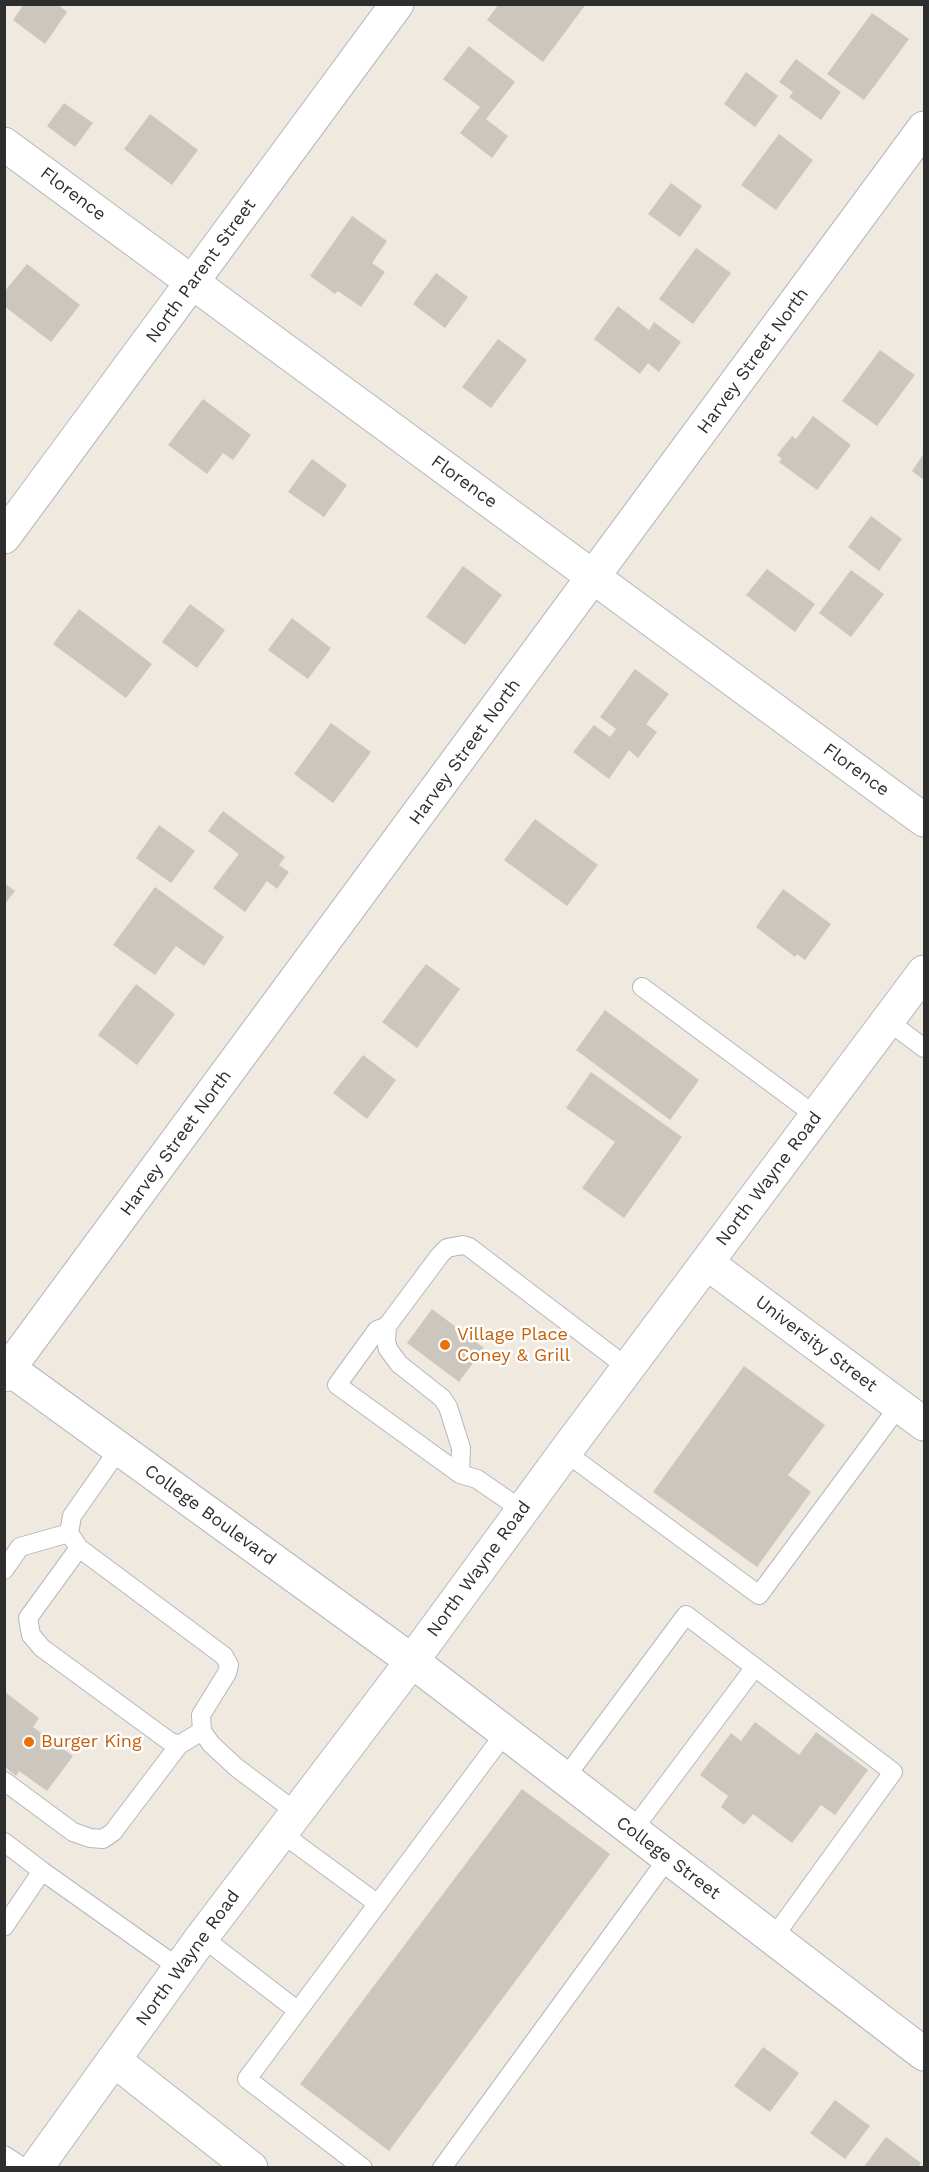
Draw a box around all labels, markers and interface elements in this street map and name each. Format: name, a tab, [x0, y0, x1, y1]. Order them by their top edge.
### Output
street label: Florence	[36, 162, 110, 226]
street label: North Parent Street	[141, 195, 261, 347]
street label: Harvey Street North	[693, 284, 813, 438]
street label: Florence	[427, 451, 501, 513]
street label: Harvey Street North	[405, 675, 525, 829]
street label: Florence	[819, 739, 893, 801]
street label: Harvey Street North	[116, 1066, 236, 1220]
street label: North Wayne Road	[711, 1108, 827, 1250]
street label: University Street	[751, 1291, 881, 1397]
place label: Village Place Coney & Grill	[457, 1324, 570, 1366]
marker: Village Place Coney & Grill	[438, 1338, 452, 1352]
street label: College Boulevard	[140, 1460, 280, 1570]
street label: North Wayne Road	[422, 1497, 536, 1641]
place label: Burger King	[41, 1731, 142, 1753]
marker: Burger King	[22, 1735, 36, 1749]
street label: College Street	[612, 1812, 724, 1904]
street label: North Wayne Road	[131, 1886, 245, 2030]

